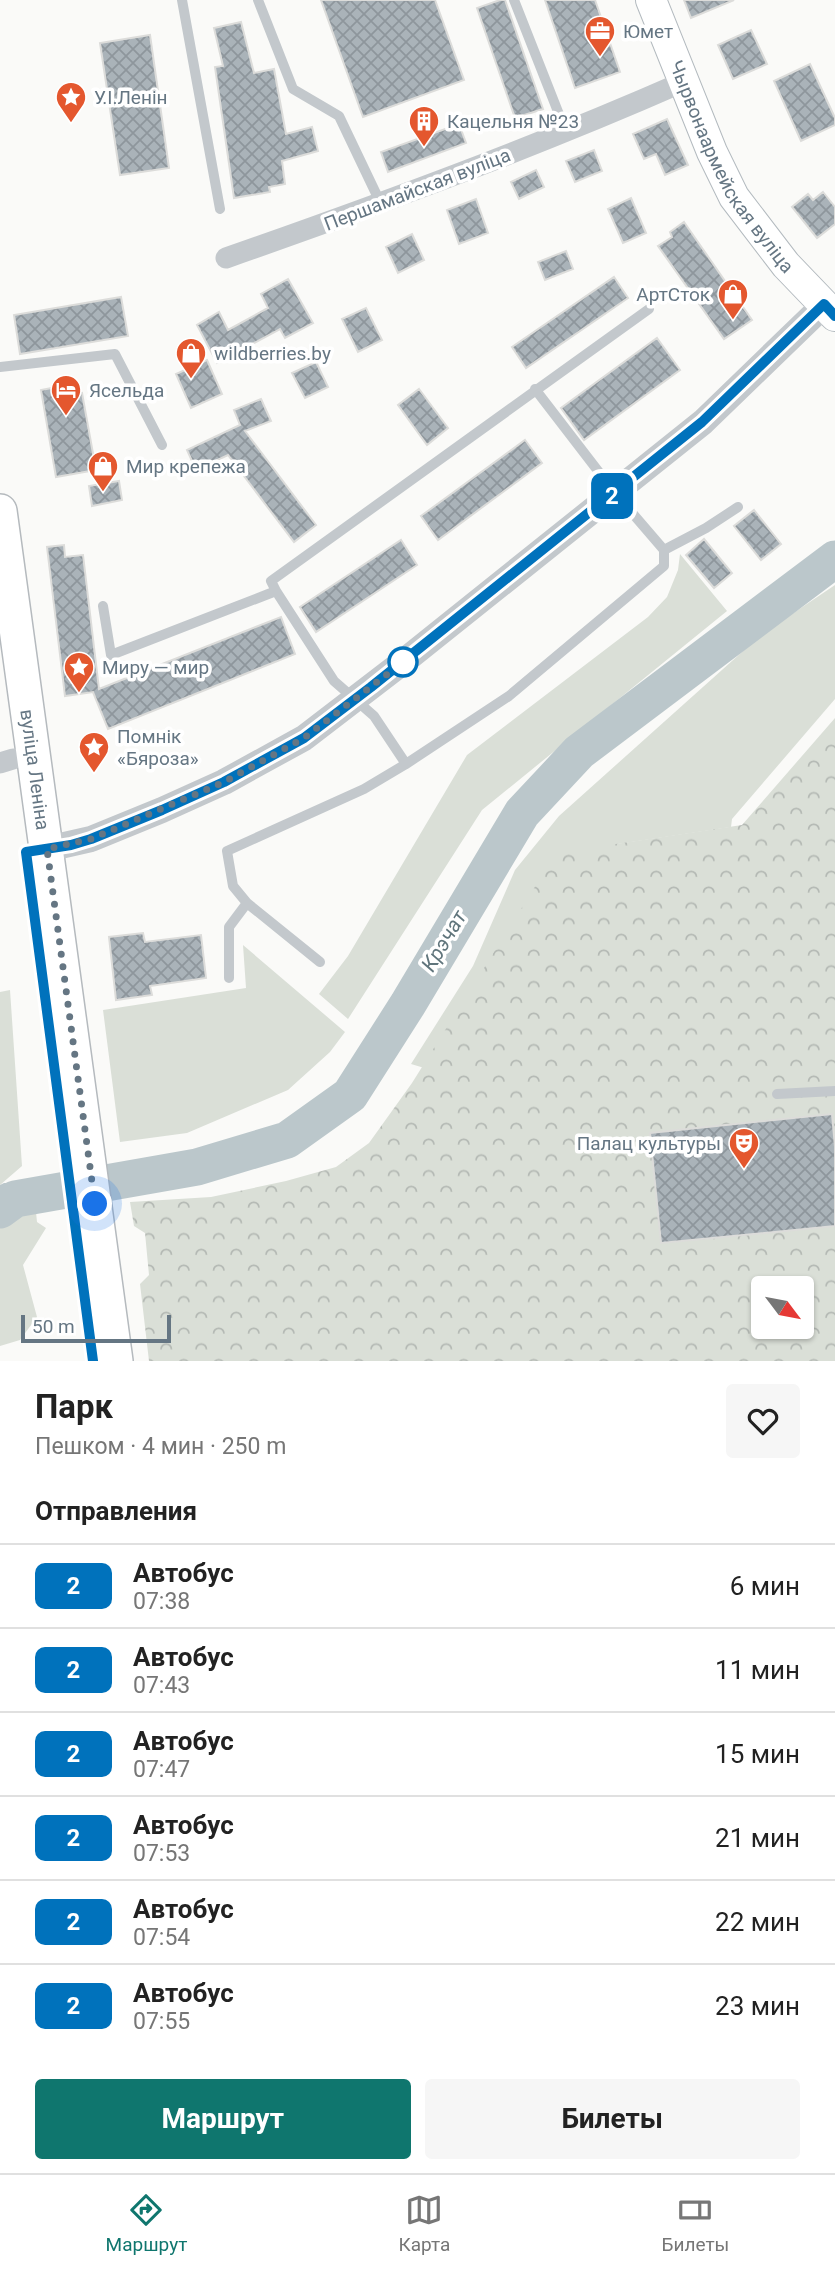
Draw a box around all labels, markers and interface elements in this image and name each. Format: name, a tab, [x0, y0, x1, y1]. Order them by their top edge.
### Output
office icon: Юмет	[583, 14, 617, 58]
place label: Юмет	[623, 20, 673, 43]
street label: Чырвонаармейская вуліца	[664, 57, 798, 278]
place icon: У.І.Ленін	[54, 80, 88, 124]
place label: У.І.Ленін	[94, 86, 167, 109]
building icon: Кацельня №23	[407, 104, 441, 148]
place label: Кацельня №23	[447, 110, 579, 133]
street label: Першамайская вуліца	[321, 143, 514, 236]
shop icon: АртСток	[716, 277, 750, 321]
place label: АртСток	[636, 283, 711, 306]
shop icon: wildberries.by	[174, 336, 208, 380]
place label: wildberries.by	[214, 342, 331, 365]
hotel icon: Ясельда	[49, 373, 83, 417]
place label: Ясельда	[89, 379, 164, 402]
shop icon: Мир крепежа	[86, 449, 120, 493]
place label: Мир крепежа	[126, 455, 246, 478]
line badge: 2	[589, 473, 635, 519]
text: 2	[605, 482, 619, 510]
unlabelled marker	[388, 647, 418, 677]
place icon: Миру — мир	[62, 650, 96, 694]
place label: Миру — мир	[102, 656, 209, 679]
street label: вуліца Леніна	[15, 708, 54, 832]
place label: Помнік «Бяроза»	[117, 725, 199, 770]
place icon: Помнік «Бяроза»	[77, 730, 111, 774]
water label: Крэчат	[416, 905, 472, 976]
theatre icon: Палац культуры	[727, 1126, 761, 1170]
place label: Палац культуры	[577, 1132, 721, 1155]
your location	[77, 1186, 112, 1221]
north arrow	[751, 1276, 814, 1339]
map controls	[751, 1276, 814, 1339]
scale bar	[21, 1312, 172, 1344]
text: 50 m	[32, 1315, 75, 1338]
button: heart	[726, 1384, 800, 1458]
text: Парк	[35, 1387, 113, 1426]
text: Пешком · 4 мин · 250 m	[35, 1433, 286, 1460]
text: Отправления	[35, 1496, 197, 1526]
text: Автобус	[133, 1558, 234, 1588]
text: 6 мин	[730, 1571, 800, 1601]
text: 2	[67, 1572, 80, 1600]
text: 07:38	[133, 1588, 190, 1615]
text: Автобус	[133, 1642, 234, 1672]
text: 11 мин	[715, 1655, 800, 1685]
text: 2	[67, 1656, 80, 1684]
text: 07:43	[133, 1672, 190, 1699]
text: Автобус	[133, 1726, 234, 1756]
text: 15 мин	[715, 1739, 800, 1769]
text: 2	[67, 1740, 80, 1768]
text: 07:47	[133, 1756, 190, 1783]
text: Автобус	[133, 1810, 234, 1840]
text: 21 мин	[715, 1823, 800, 1853]
text: 2	[67, 1824, 80, 1852]
text: 07:53	[133, 1840, 190, 1867]
text: Автобус	[133, 1894, 234, 1924]
text: 22 мин	[715, 1907, 800, 1937]
text: 2	[67, 1908, 80, 1936]
text: 07:54	[133, 1924, 190, 1951]
text: Автобус	[133, 1978, 234, 2008]
text: 23 мин	[715, 1991, 800, 2021]
text: 2	[67, 1992, 80, 2020]
text: 07:55	[133, 2008, 190, 2035]
button: Маршрут	[35, 2079, 411, 2159]
button: Билеты	[425, 2079, 800, 2159]
tab: Маршрут	[106, 2191, 187, 2256]
tab: Карта	[399, 2191, 450, 2256]
tab: Билеты	[662, 2191, 729, 2256]

